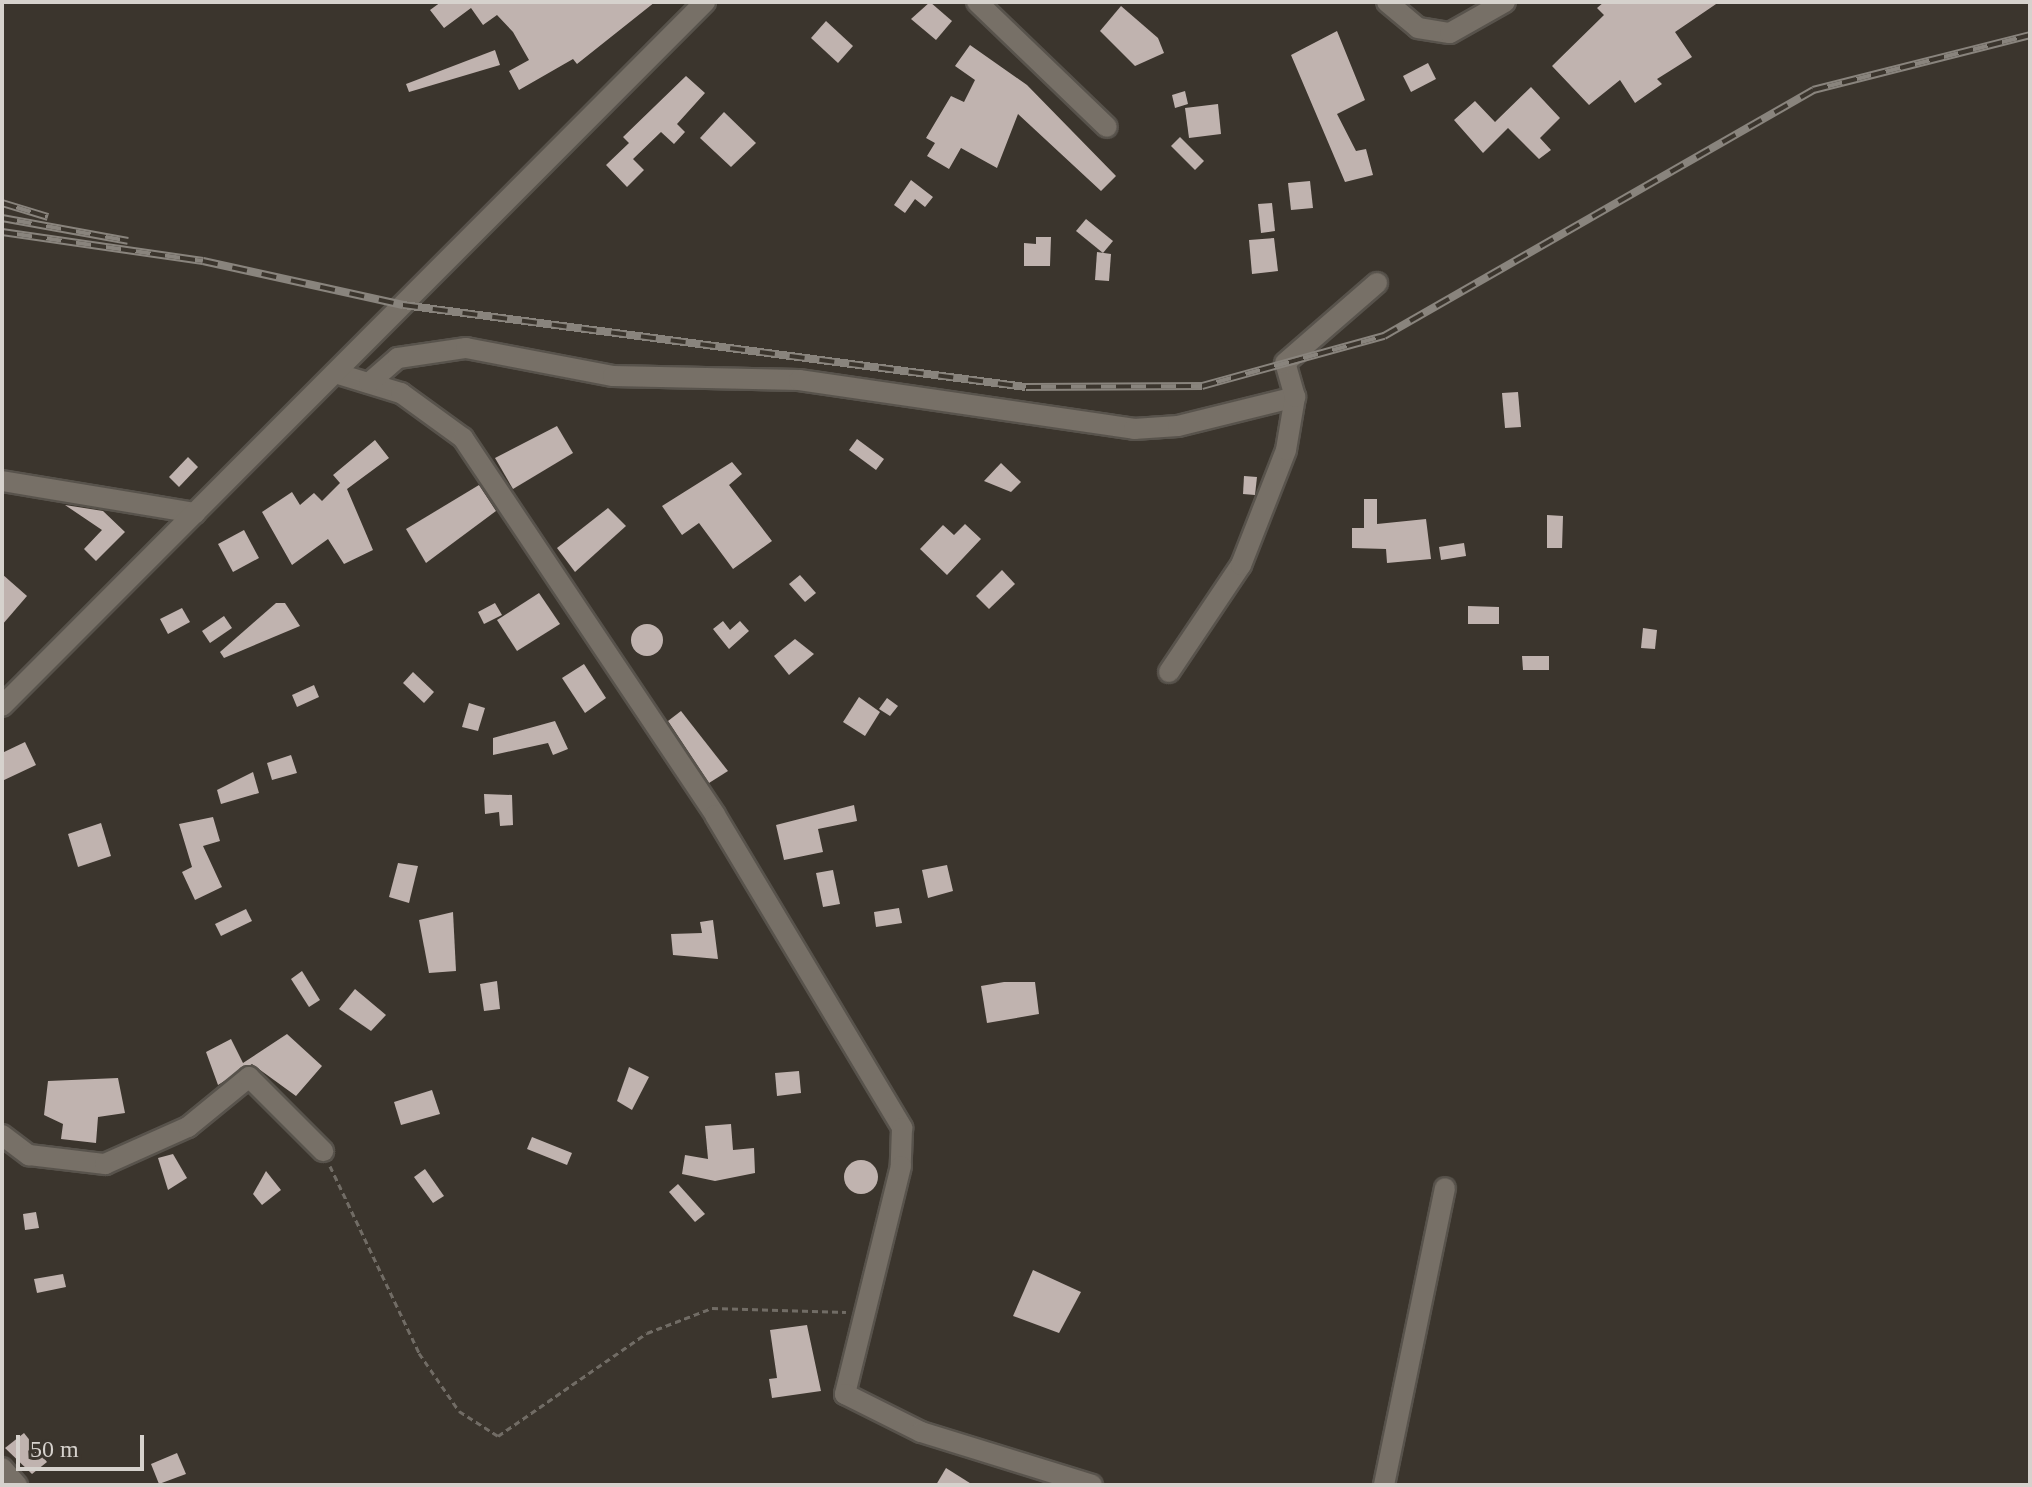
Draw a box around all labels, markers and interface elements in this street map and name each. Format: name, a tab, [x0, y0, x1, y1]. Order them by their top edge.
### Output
scale bar	[20, 1419, 148, 1469]
text: 50 m	[30, 1436, 79, 1462]

